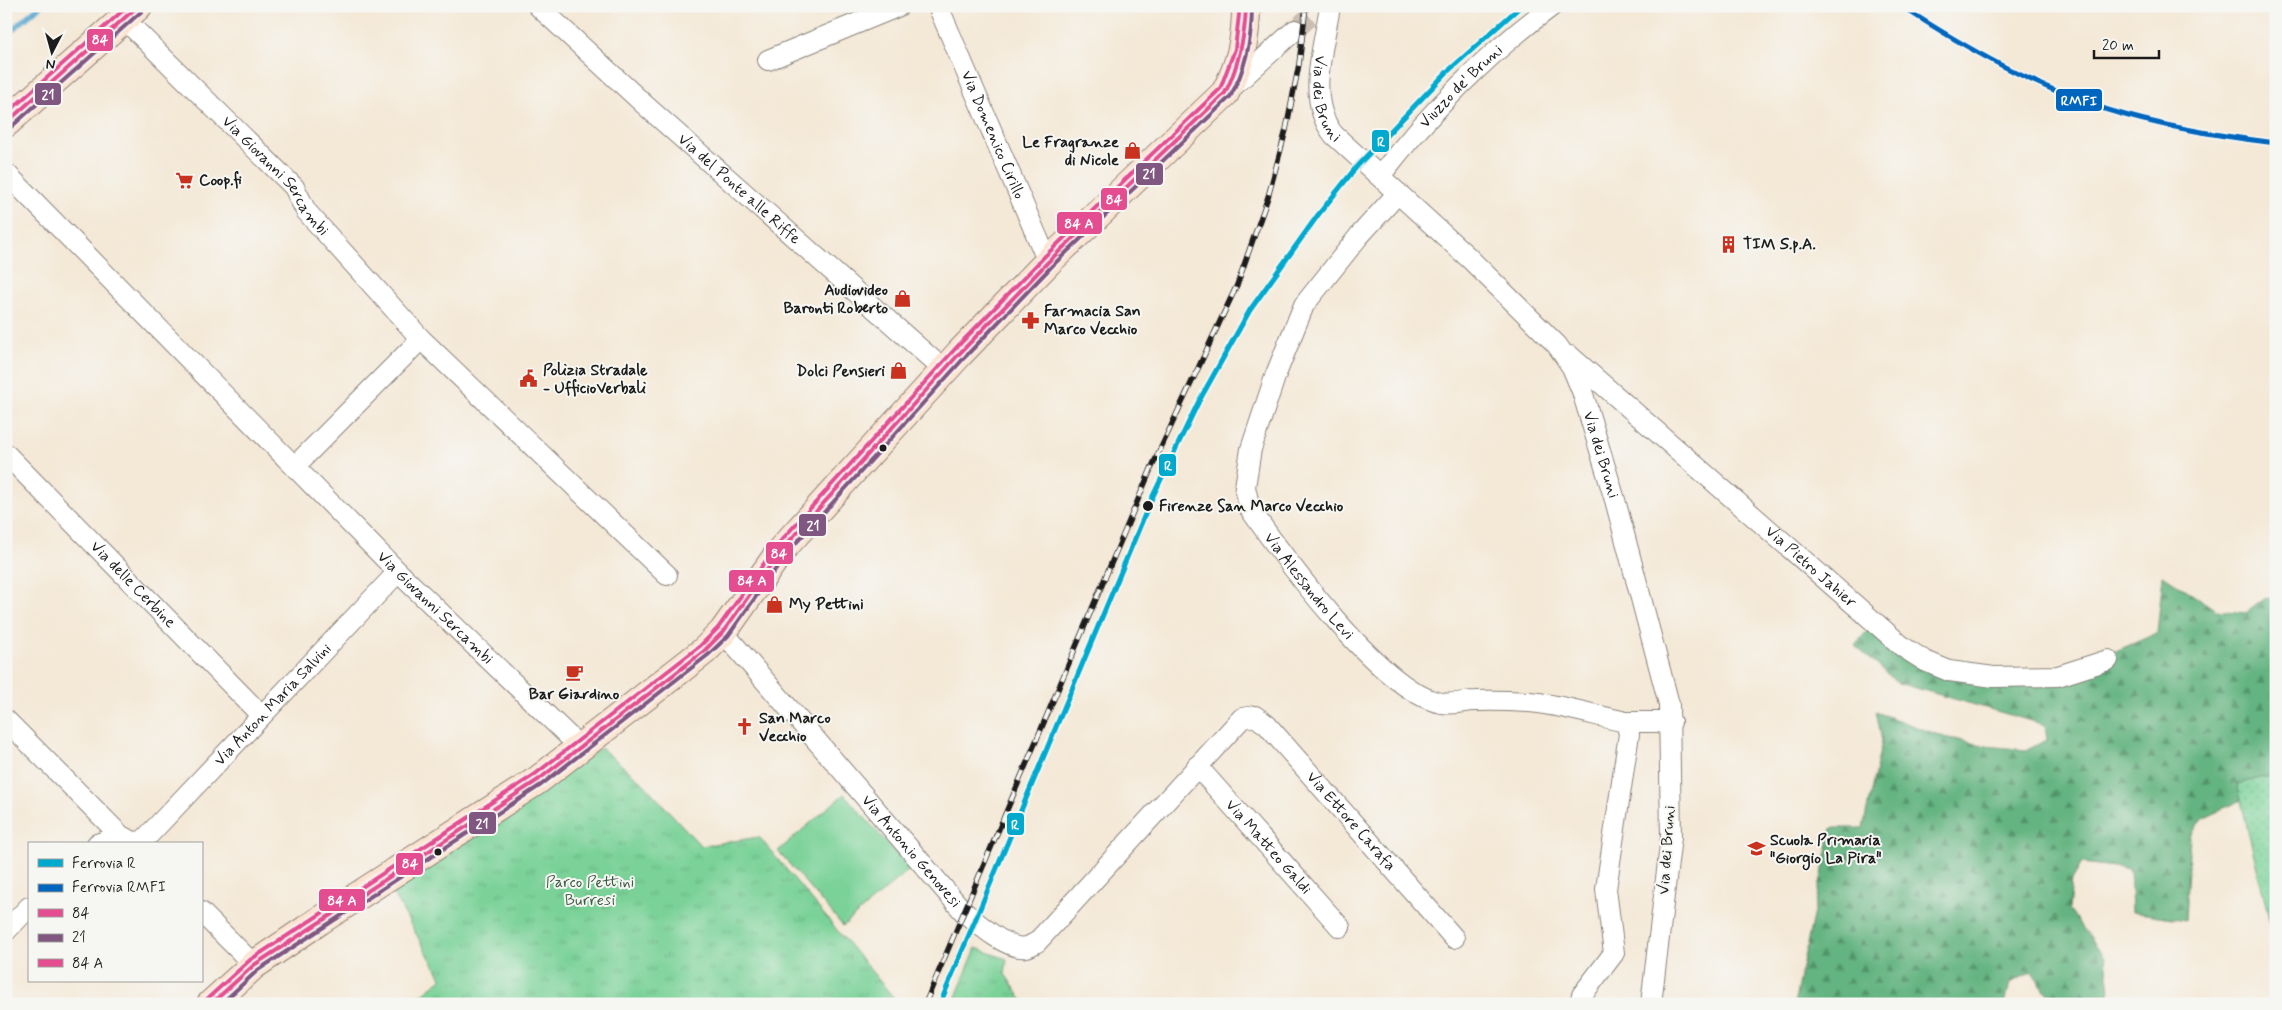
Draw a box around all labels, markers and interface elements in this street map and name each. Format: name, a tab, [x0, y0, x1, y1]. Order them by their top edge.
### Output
north arrow	[28, 28, 78, 78]
line badge: 84	[86, 28, 114, 52]
scale bar	[2094, 28, 2160, 60]
text: 84	[92, 31, 109, 49]
text: 20 m	[2102, 36, 2134, 56]
street label: Viuzzo de' Bruni	[1414, 40, 1507, 132]
text: N	[45, 54, 56, 73]
street label: Via dei Bruni	[1308, 54, 1346, 147]
street label: Via Domenico Cirillo	[956, 67, 1030, 202]
line badge: 21	[34, 82, 62, 106]
text: 21	[42, 86, 54, 104]
line badge: RMFI	[2055, 88, 2103, 112]
text: RMFI	[2061, 92, 2098, 110]
street label: Via Giovanni Sercambi	[217, 111, 334, 240]
street label: Via del Ponte alle Riffe	[673, 129, 806, 249]
line badge: R	[1371, 129, 1390, 153]
place label: Le Fragranze di Nicole	[1022, 132, 1119, 171]
text: R	[1377, 133, 1385, 151]
shop icon: Le Fragranze di Nicole	[1123, 141, 1143, 161]
line badge: 21	[1135, 162, 1164, 186]
text: 21	[1143, 165, 1155, 183]
supermarket icon: Coop.fi	[175, 170, 195, 190]
place label: Coop.fi	[199, 170, 242, 191]
line badge: 84	[1100, 187, 1128, 211]
text: 84	[1106, 191, 1123, 209]
line badge: 84 A	[1056, 211, 1103, 235]
text: 84 A	[1064, 215, 1094, 233]
building icon: TIM S.p.A.	[1719, 234, 1739, 254]
place label: TIM S.p.A.	[1743, 234, 1816, 255]
place label: Audiovideo Baronti Roberto	[783, 280, 888, 319]
shop icon: Audiovideo Baronti Roberto	[892, 289, 912, 309]
place label: Farmacia San Marco Vecchio	[1044, 301, 1141, 340]
pharmacy icon: Farmacia San Marco Vecchio	[1020, 310, 1040, 330]
place label: Polizia Stradale - UfficioVerbali	[543, 360, 648, 399]
place label: Dolci Pensieri	[796, 361, 885, 382]
shop icon: Dolci Pensieri	[889, 361, 909, 381]
public building icon: Polizia Stradale - UfficioVerbali	[519, 369, 539, 389]
street label: Via dei Bruni	[1578, 409, 1624, 501]
unlabelled marker	[878, 443, 888, 453]
line badge: R	[1158, 453, 1177, 477]
text: R	[1164, 457, 1172, 475]
place label: Firenze San Marco Vecchio	[1159, 496, 1344, 517]
marker: Firenze San Marco Vecchio	[1141, 499, 1155, 513]
line badge: 21	[798, 513, 827, 537]
text: 21	[807, 517, 819, 535]
street label: Via Pietro Jahier	[1761, 521, 1861, 613]
street label: Via Alessandro Levi	[1259, 528, 1359, 644]
street label: Via delle Cerbine	[86, 536, 181, 632]
line badge: 84	[765, 541, 794, 565]
text: 84	[771, 545, 788, 563]
street label: Via Giovanni Sercambi	[373, 547, 498, 669]
line badge: 84 A	[728, 569, 775, 593]
text: 84 A	[737, 572, 767, 590]
shop icon: My Pettini	[765, 594, 785, 614]
place label: My Pettini	[789, 594, 864, 615]
street label: Via Anton Maria Salvini	[209, 638, 336, 770]
cafe icon: Bar Giardino	[564, 662, 584, 682]
place label: Bar Giardino	[529, 684, 620, 705]
place label: San Marco Vecchio	[759, 708, 831, 747]
church icon: San Marco Vecchio	[735, 717, 755, 737]
street label: Via Ettore Carafa	[1302, 767, 1401, 875]
street label: Via Antonio Genovesi	[857, 790, 966, 912]
street label: Via Matteo Galdi	[1221, 795, 1317, 899]
street label: Via dei Bruni	[1653, 805, 1681, 895]
line badge: 21	[468, 811, 497, 835]
line badge: R	[1006, 812, 1025, 836]
text: 21	[476, 815, 488, 833]
text: R	[1011, 816, 1019, 834]
place label: Scuola Primaria "Giorgio La Pira"	[1770, 830, 1882, 871]
school or university icon: Scuola Primaria "Giorgio La Pira"	[1746, 839, 1766, 859]
legend	[28, 842, 202, 982]
unlabelled marker	[433, 847, 443, 857]
line badge: 84	[395, 852, 424, 876]
text: Ferrovia R	[72, 854, 136, 874]
text: 84	[402, 855, 419, 873]
park label: Parco Pettini Burresi	[546, 872, 634, 911]
text: Ferrovia RMFI	[72, 878, 166, 898]
line badge: 84 A	[318, 888, 366, 912]
text: 84 A	[327, 892, 357, 910]
text: 84	[72, 904, 90, 924]
text: 21	[72, 928, 86, 948]
text: 84 A	[72, 954, 103, 974]

